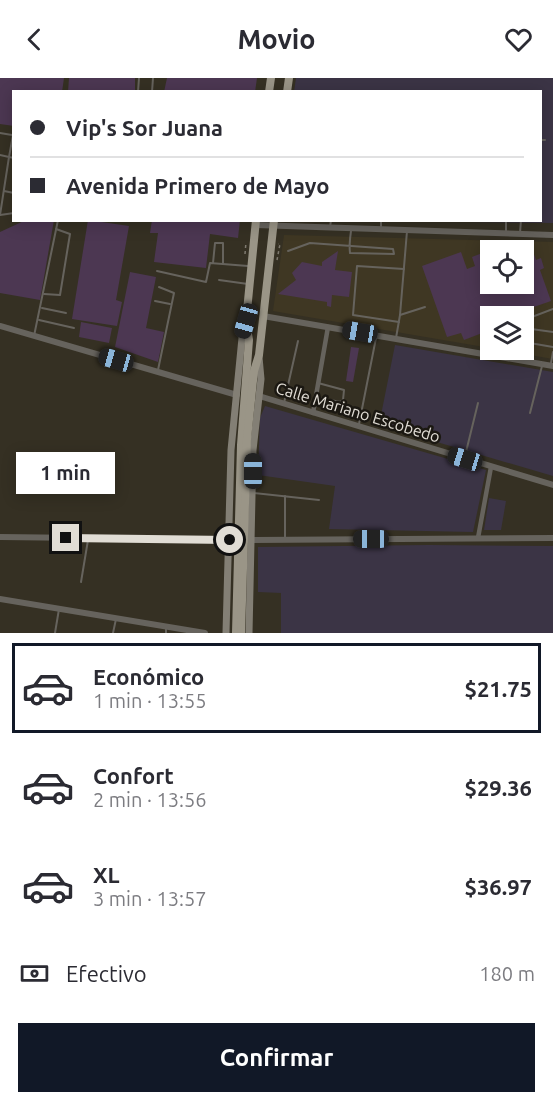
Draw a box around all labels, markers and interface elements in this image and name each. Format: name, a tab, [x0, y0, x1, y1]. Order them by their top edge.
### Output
icon: back	[18, 23, 51, 56]
icon: heart	[502, 23, 535, 56]
text: Movio	[237, 24, 316, 54]
text: Vip's Sor Juana	[66, 115, 223, 140]
text: Avenida Primero de Mayo	[66, 173, 329, 198]
map controls	[480, 240, 534, 360]
button: locate	[480, 240, 534, 294]
car	[232, 301, 260, 341]
button: layers	[480, 306, 534, 360]
car	[341, 320, 379, 344]
car	[96, 346, 136, 374]
street label: Calle Mariano Escobedo	[274, 378, 442, 446]
car	[445, 445, 485, 473]
callout: 1 min	[16, 451, 116, 493]
car	[244, 453, 262, 489]
text: 1 min	[40, 461, 91, 484]
route end	[52, 524, 79, 551]
route start	[216, 526, 243, 553]
car	[353, 530, 389, 548]
icon: car	[21, 661, 75, 715]
text: Económico	[93, 664, 204, 689]
text: $21.75	[465, 676, 532, 701]
text: 1 min · 13:55	[93, 689, 207, 712]
icon: car	[21, 760, 75, 814]
text: Confort	[93, 763, 174, 788]
text: $29.36	[465, 775, 532, 800]
text: 2 min · 13:56	[93, 788, 207, 811]
icon: car	[21, 859, 75, 913]
text: XL	[93, 862, 120, 887]
text: $36.97	[465, 874, 532, 899]
text: 3 min · 13:57	[93, 887, 207, 910]
icon: cash	[18, 957, 51, 990]
text: Efectivo	[66, 961, 147, 986]
text: 180 m	[479, 962, 535, 985]
button: Confirmar	[18, 1023, 535, 1092]

